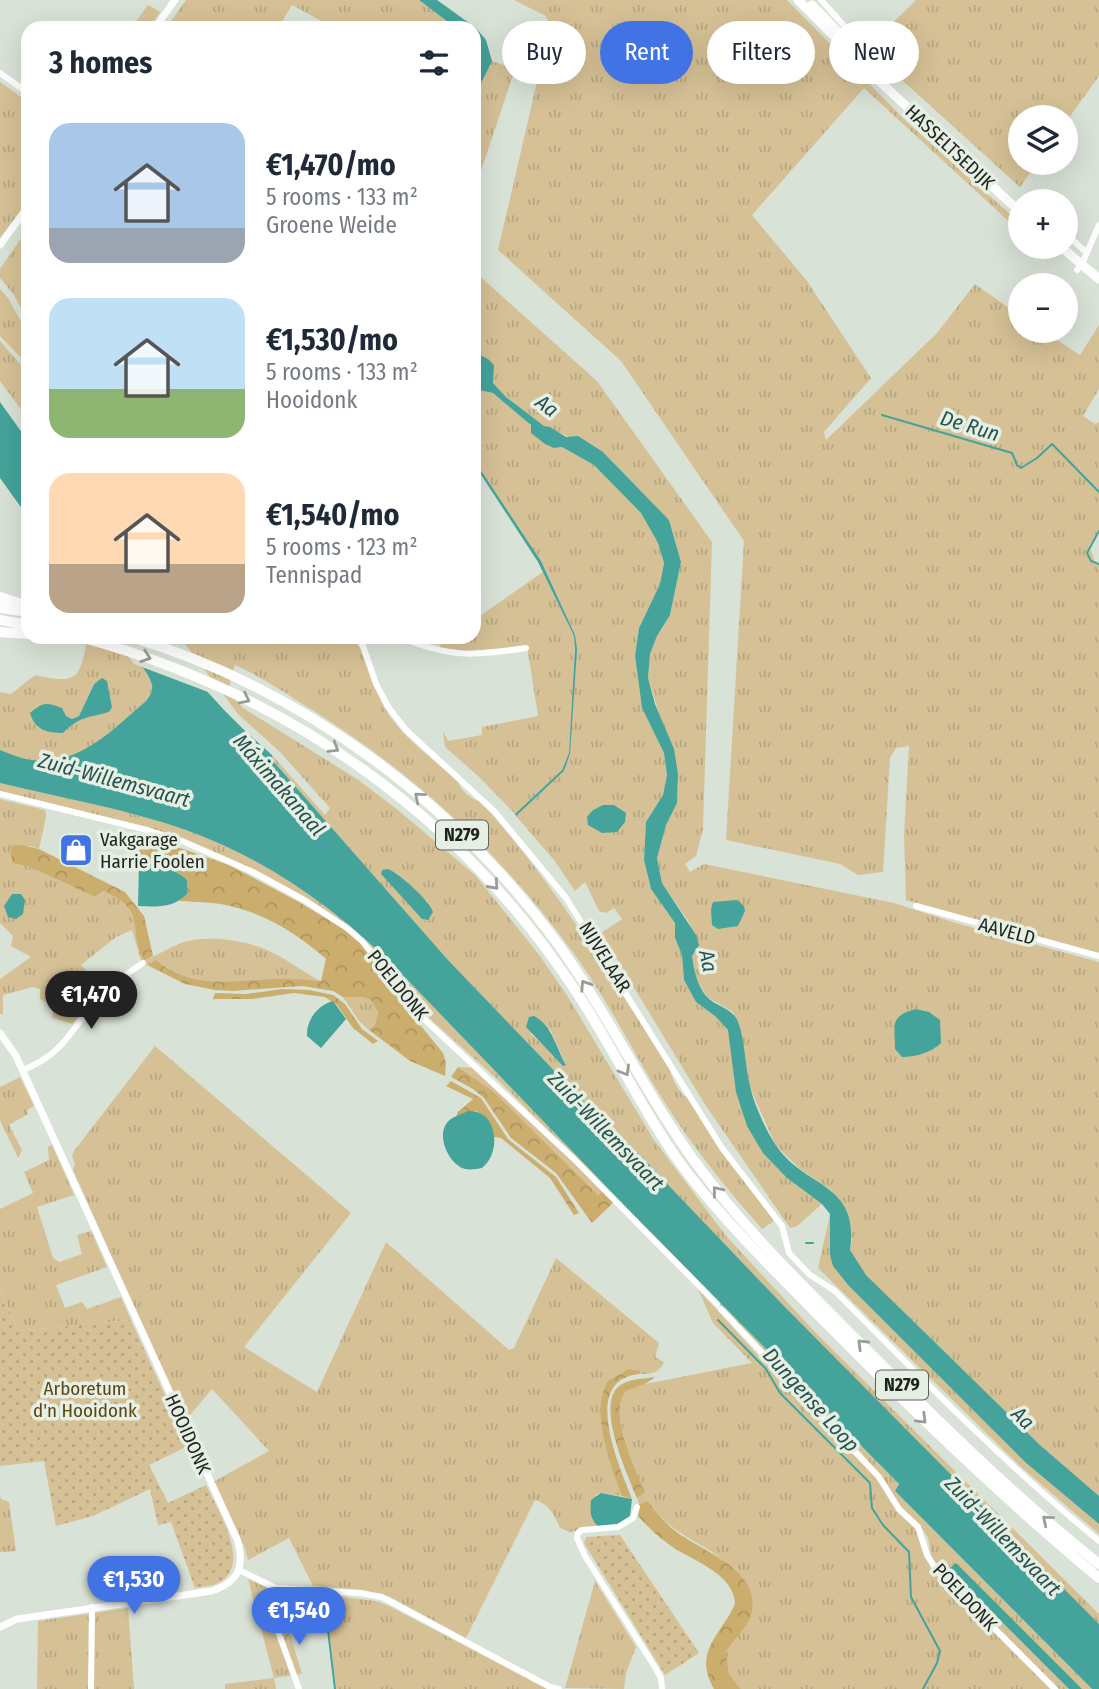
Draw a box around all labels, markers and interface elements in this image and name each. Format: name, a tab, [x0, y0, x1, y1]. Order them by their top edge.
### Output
chip: Buy	[502, 21, 586, 84]
chip: Rent	[600, 21, 693, 84]
chip: Filters	[707, 21, 815, 84]
chip: New	[829, 21, 919, 84]
icon: filters	[415, 44, 453, 82]
text: 3 homes	[49, 45, 152, 81]
street label: HASSELTSEDIJK	[901, 100, 1000, 195]
map controls	[1008, 105, 1078, 343]
button: layers	[1008, 105, 1078, 175]
text: €1,470/mo	[266, 147, 396, 183]
icon: home	[105, 151, 189, 235]
text: 5 rooms · 133 m²	[266, 183, 418, 211]
button: +	[1008, 189, 1078, 259]
text: Groene Weide	[266, 211, 397, 239]
button: −	[1008, 273, 1078, 343]
text: €1,530/mo	[266, 322, 398, 358]
icon: home	[105, 326, 189, 410]
text: 5 rooms · 133 m²	[266, 358, 418, 386]
text: Hooidonk	[266, 386, 357, 414]
water label: Aa	[530, 388, 564, 423]
water label: De Run	[937, 405, 1003, 447]
text: €1,540/mo	[266, 497, 400, 533]
icon: home	[105, 501, 189, 585]
text: 5 rooms · 123 m²	[266, 533, 417, 561]
text: Tennispad	[266, 561, 362, 589]
one-way arrow	[139, 649, 151, 663]
one-way arrow	[238, 690, 250, 704]
water label: Máximakanaal	[228, 729, 330, 841]
one-way arrow	[326, 740, 339, 753]
water label: Zuid-Willemsvaart	[34, 747, 193, 813]
one-way arrow	[414, 792, 426, 805]
road number: N279	[436, 820, 488, 850]
place label: Vakgarage Harrie Foolen	[100, 828, 205, 873]
shop icon: Vakgarage Harrie Foolen	[57, 831, 95, 869]
one-way arrow	[486, 877, 498, 890]
street label: AAVELD	[976, 912, 1038, 950]
street label: NIJVELAAR	[574, 917, 636, 997]
street label: POELDONK	[363, 945, 434, 1026]
water label: Aa	[693, 947, 723, 974]
pin: €1,470	[34, 972, 148, 1031]
one-way arrow	[580, 979, 593, 992]
text: €1,470	[61, 980, 121, 1008]
one-way arrow	[616, 1063, 629, 1076]
water label: Zuid-Willemsvaart	[542, 1065, 670, 1196]
one-way arrow	[713, 1186, 726, 1198]
one-way arrow	[857, 1340, 870, 1353]
water label: Dungense Loop	[757, 1342, 865, 1458]
road number: N279	[876, 1370, 928, 1400]
park label: Arboretum d'n Hooidonk	[33, 1377, 137, 1422]
street label: HOOIDONK	[160, 1391, 216, 1478]
water label: Aa	[1005, 1400, 1040, 1435]
one-way arrow	[914, 1411, 927, 1424]
water label: Zuid-Willemsvaart	[939, 1470, 1067, 1601]
one-way arrow	[1042, 1516, 1055, 1528]
pin: €1,530	[77, 1556, 191, 1616]
street label: POELDONK	[928, 1559, 1003, 1636]
text: €1,530	[103, 1565, 165, 1593]
pin: €1,540	[242, 1588, 356, 1647]
text: €1,540	[268, 1596, 330, 1624]

